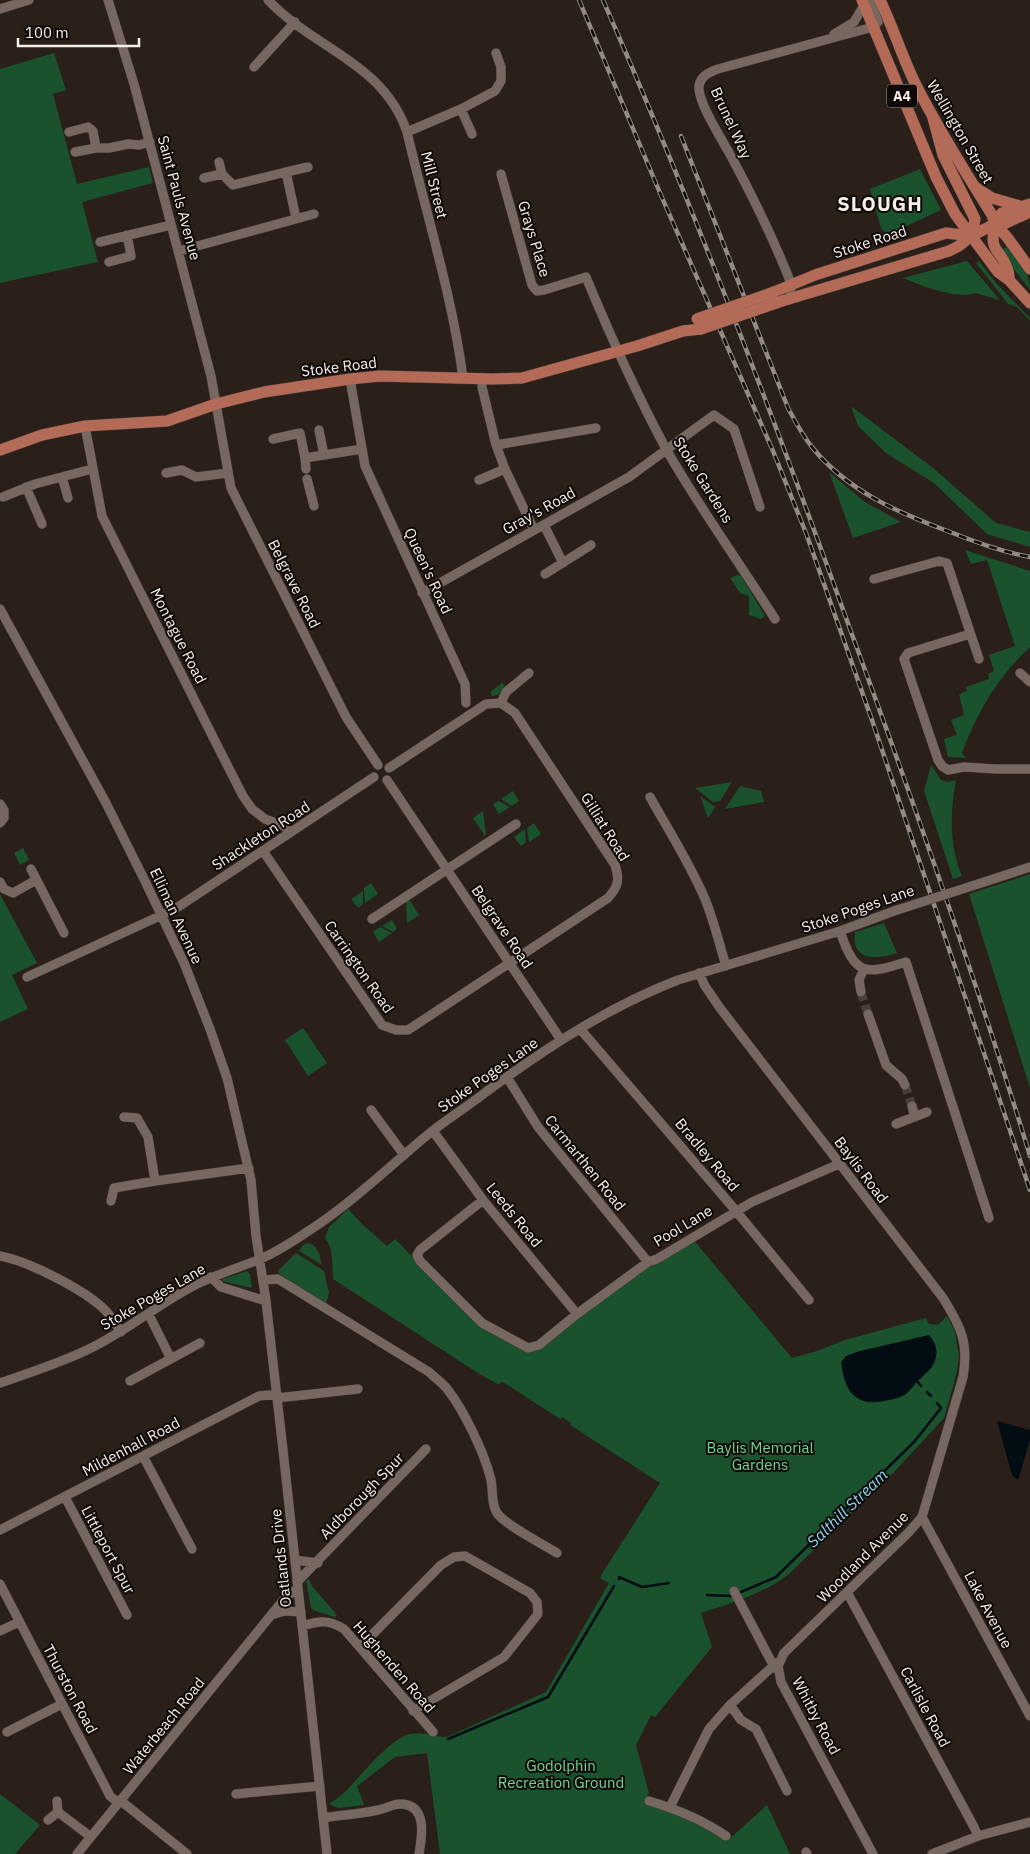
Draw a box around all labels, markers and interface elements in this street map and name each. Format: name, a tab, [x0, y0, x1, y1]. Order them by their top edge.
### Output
scale bar	[18, 15, 139, 47]
text: 100 m	[25, 23, 69, 42]
street label: Wellington Street	[923, 77, 998, 187]
street label: Brunel Way	[707, 84, 757, 162]
road number: A4	[887, 84, 917, 108]
street label: Saint Pauls Avenue	[154, 133, 205, 262]
street label: Mill Street	[417, 149, 452, 221]
district label: SLOUGH	[837, 190, 923, 217]
street label: Grays Place	[514, 198, 555, 279]
street label: Stoke Road	[831, 221, 909, 262]
street label: Stoke Road	[300, 352, 378, 381]
street label: Stoke Gardens	[669, 433, 738, 526]
street label: Gray's Road	[499, 483, 579, 538]
street label: Queen's Road	[400, 525, 457, 617]
street label: Belgrave Road	[264, 536, 325, 631]
street label: Montague Road	[146, 585, 211, 687]
street label: Gilliat Road	[577, 789, 634, 865]
street label: Shackleton Road	[208, 797, 313, 874]
street label: Elliman Avenue	[146, 865, 207, 967]
street label: Stoke Poges Lane	[799, 880, 917, 937]
street label: Belgrave Road	[467, 881, 537, 972]
street label: Carrington Road	[320, 917, 398, 1017]
street label: Stoke Poges Lane	[434, 1033, 542, 1116]
street label: Carmarthen Road	[541, 1111, 630, 1215]
street label: Bradley Road	[671, 1114, 743, 1195]
street label: Baylis Road	[830, 1133, 893, 1207]
street label: Leeds Road	[483, 1178, 546, 1251]
street label: Pool Lane	[650, 1201, 716, 1251]
street label: Stoke Poges Lane	[97, 1259, 209, 1334]
street label: Mildenhall Road	[79, 1413, 183, 1480]
park label: Baylis Memorial Gardens	[706, 1438, 814, 1474]
street label: Aldborough Spur	[315, 1448, 408, 1543]
water label: Salthill Stream	[802, 1465, 892, 1551]
street label: Littleport Spur	[77, 1503, 140, 1597]
street label: Woodland Avenue	[813, 1507, 912, 1606]
street label: Oatlands Drive	[266, 1508, 295, 1608]
street label: Lake Avenue	[960, 1568, 1017, 1652]
street label: Hughenden Road	[349, 1617, 440, 1717]
street label: Thurston Road	[39, 1641, 102, 1737]
street label: Carlisle Road	[896, 1663, 955, 1750]
street label: Waterbeach Road	[119, 1673, 209, 1778]
street label: Whitby Road	[788, 1674, 845, 1758]
park label: Godolphin Recreation Ground	[498, 1756, 624, 1792]

